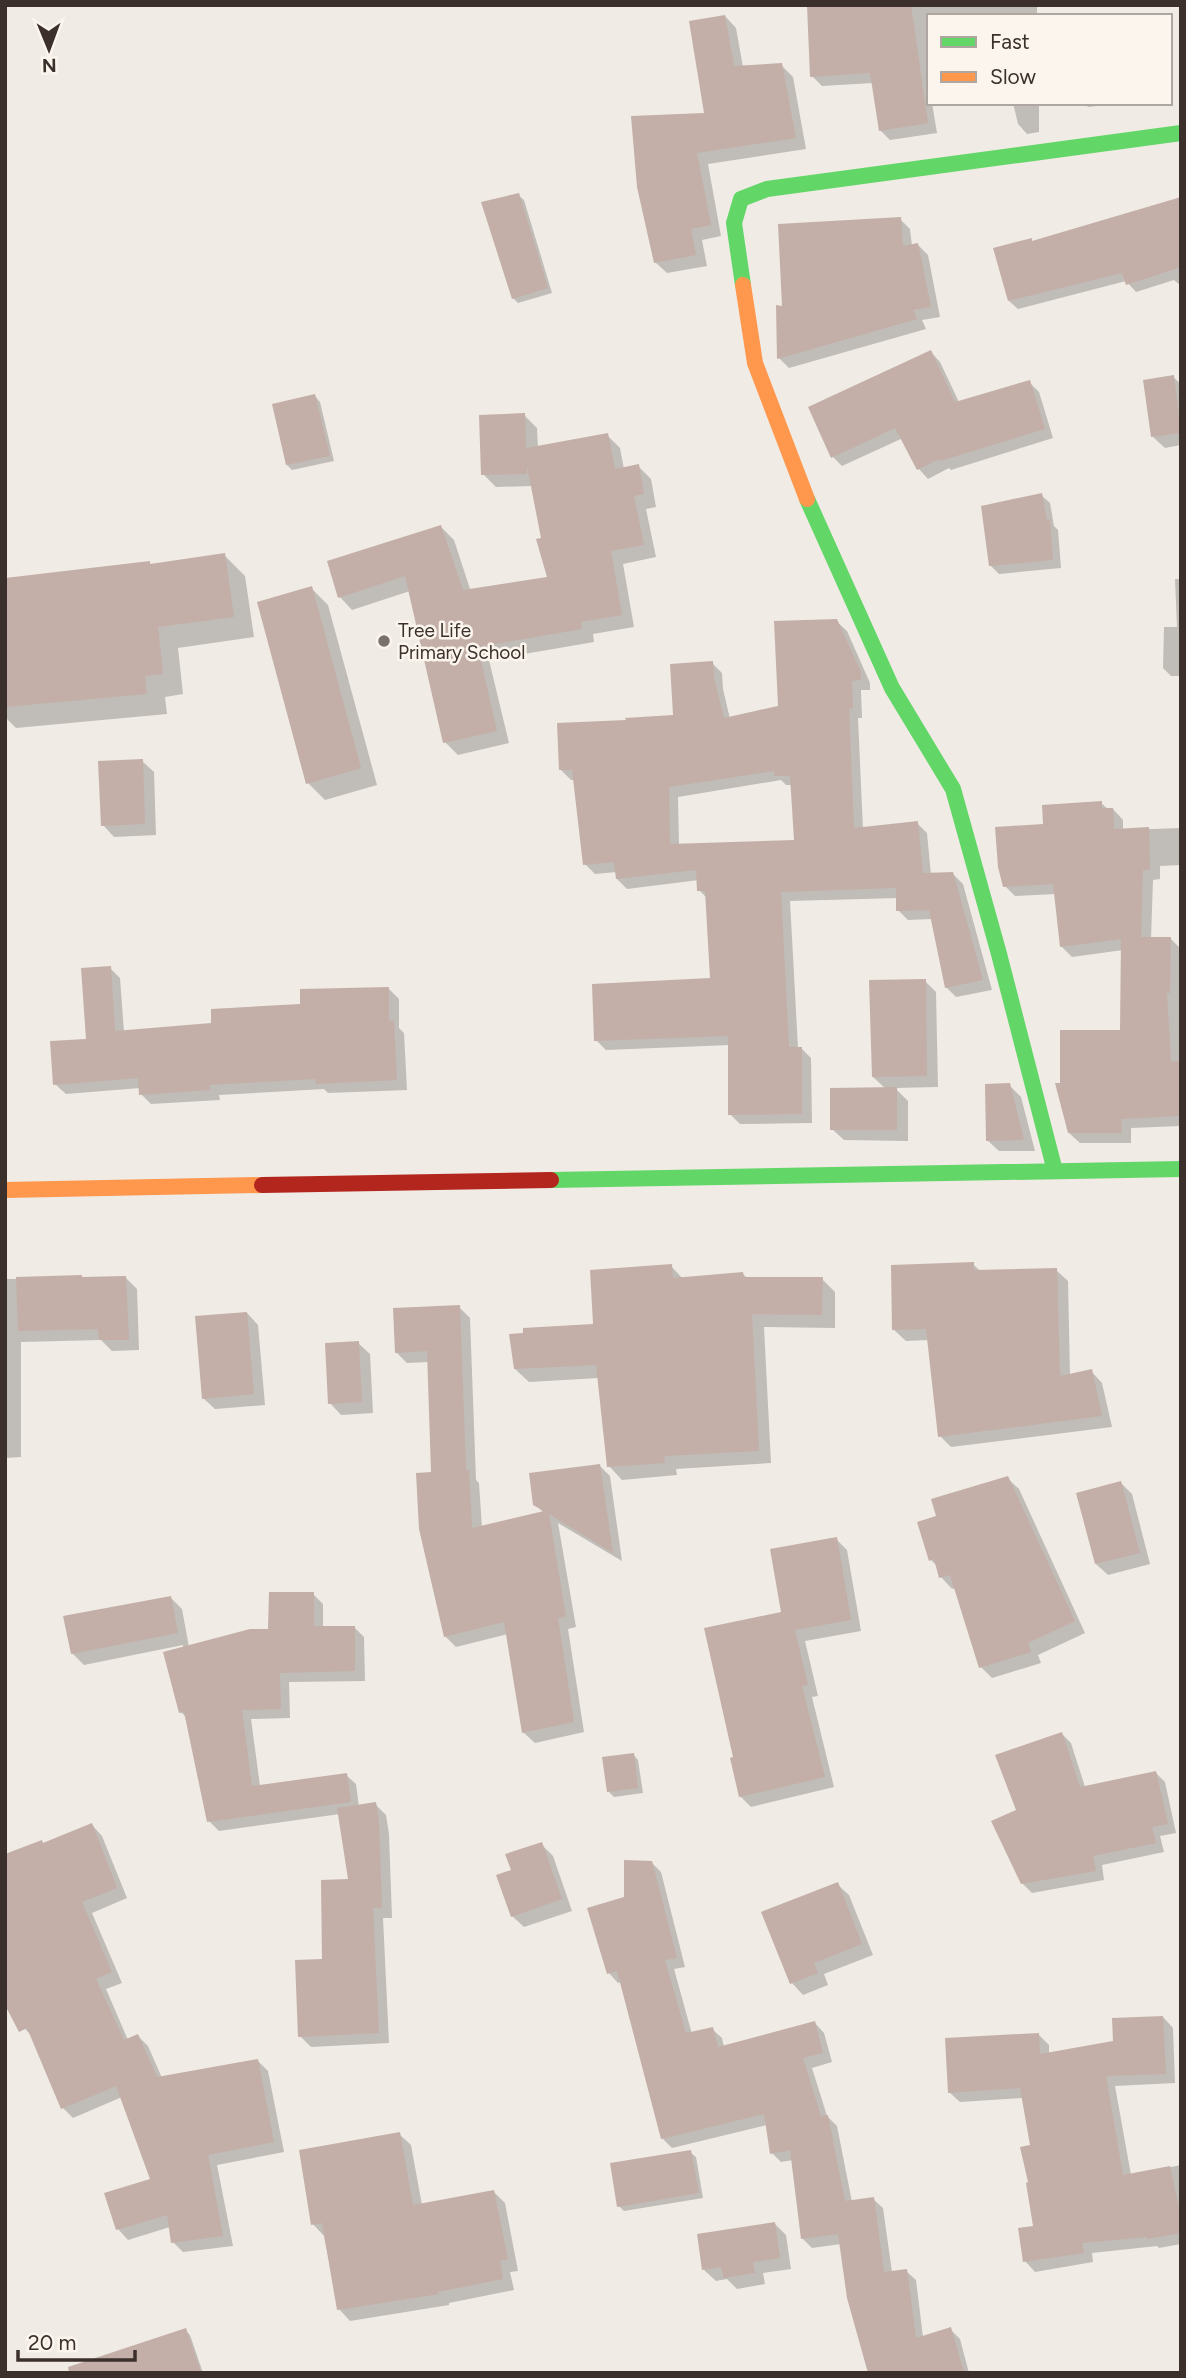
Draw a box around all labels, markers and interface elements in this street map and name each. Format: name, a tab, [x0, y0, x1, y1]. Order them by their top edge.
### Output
north arrow	[14, 14, 84, 84]
legend	[927, 14, 1172, 105]
text: Fast	[990, 29, 1030, 54]
text: N	[42, 54, 57, 77]
text: Slow	[990, 64, 1036, 89]
place label: Tree Life Primary School	[398, 619, 526, 664]
marker: Tree Life Primary School	[376, 633, 392, 649]
scale bar	[18, 2318, 135, 2362]
text: 20 m	[28, 2330, 76, 2355]

